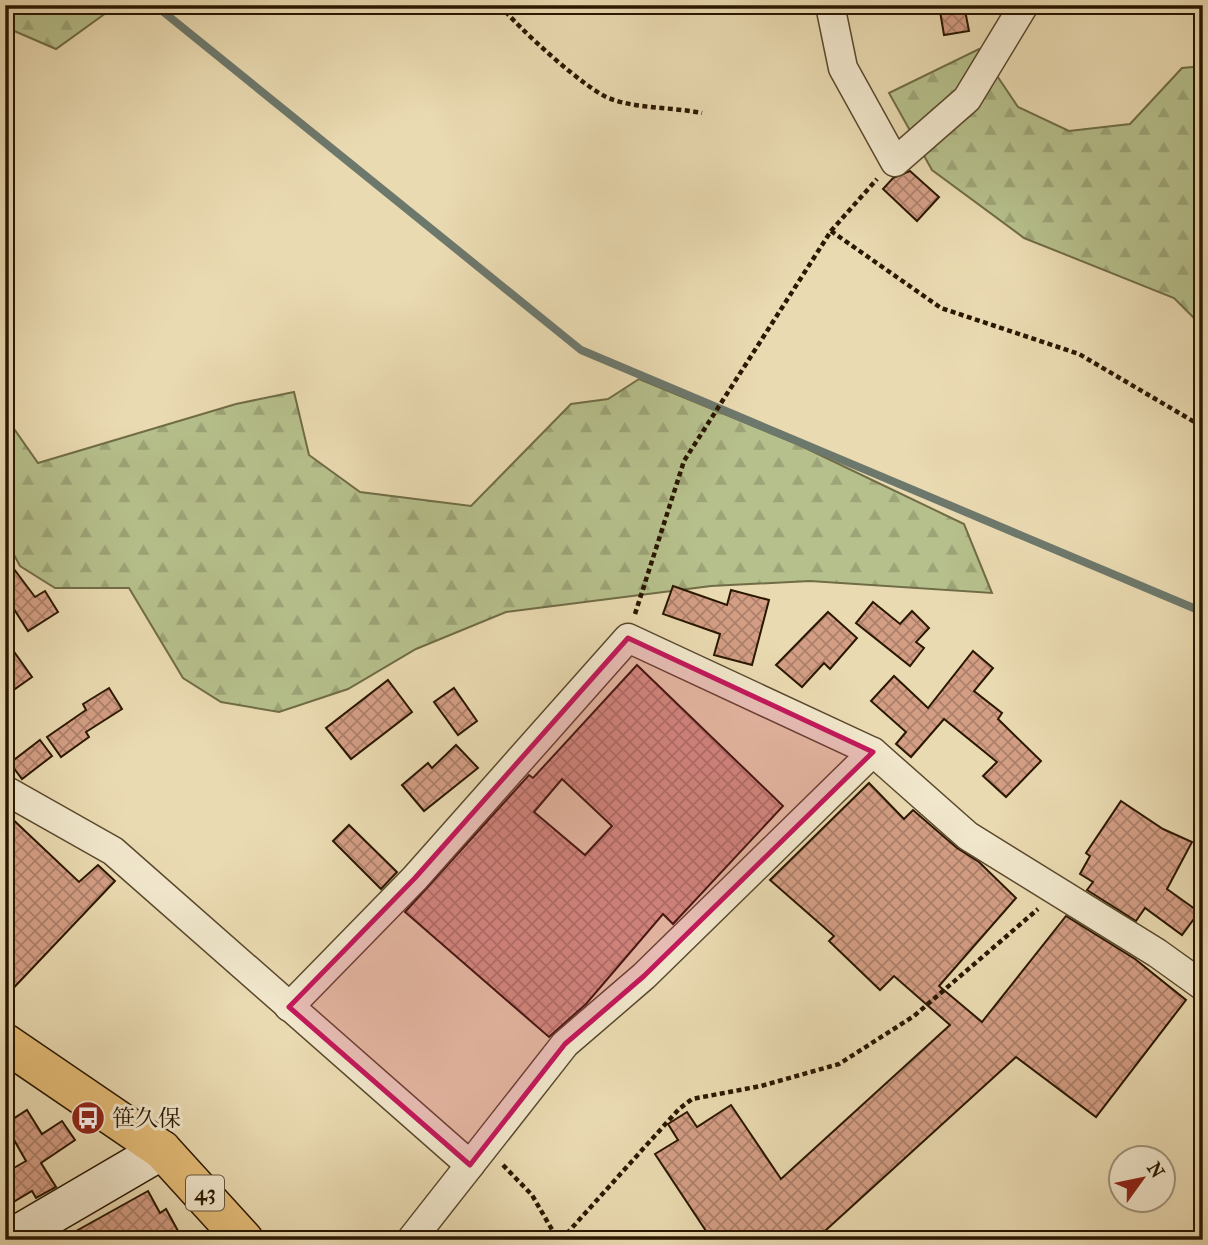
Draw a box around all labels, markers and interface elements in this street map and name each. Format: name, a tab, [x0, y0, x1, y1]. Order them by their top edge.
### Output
bus stop icon: 笹久保	[69, 1099, 107, 1137]
place label: 笹久保	[112, 1105, 181, 1132]
north arrow	[1106, 1144, 1176, 1214]
text: N	[1142, 1158, 1169, 1183]
road number: 43	[186, 1176, 224, 1210]

